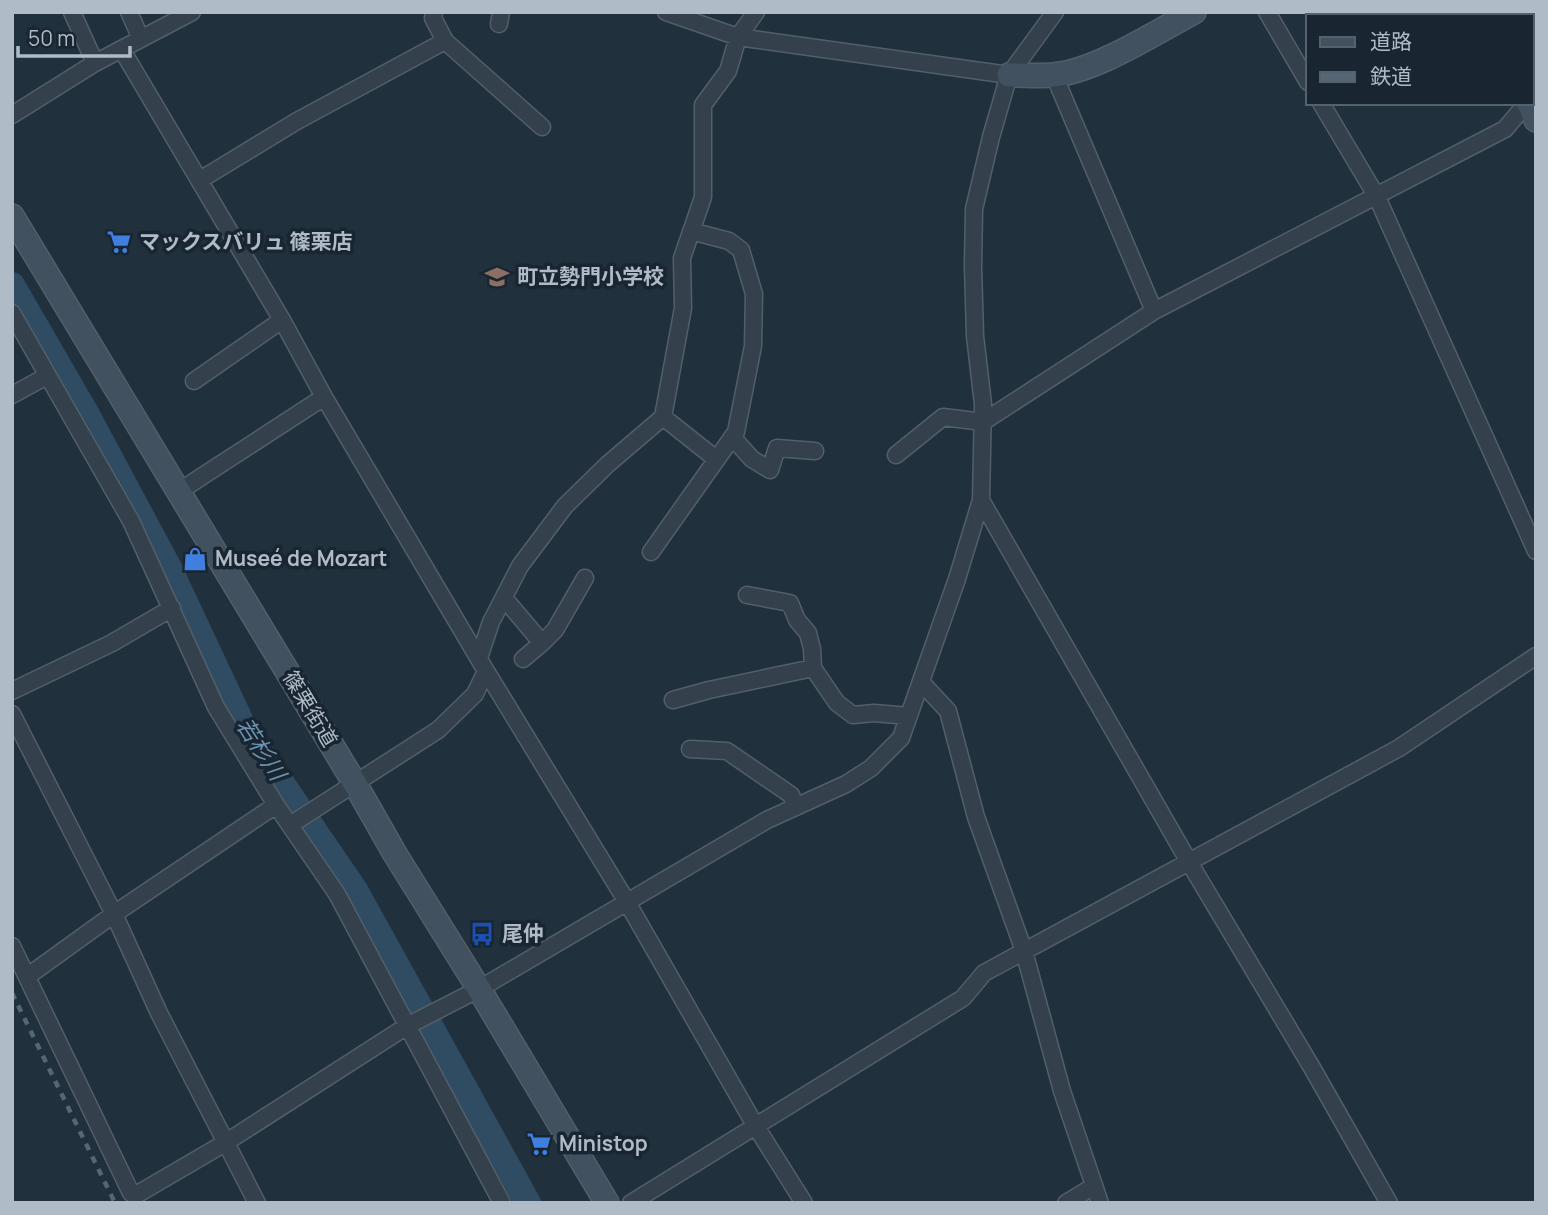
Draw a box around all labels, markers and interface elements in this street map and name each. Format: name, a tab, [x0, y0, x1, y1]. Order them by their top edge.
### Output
scale bar	[18, 14, 130, 58]
legend	[1306, 14, 1534, 105]
text: 50 m	[28, 24, 75, 52]
text: 道路	[1370, 27, 1412, 55]
text: 鉄道	[1370, 62, 1412, 90]
place label: マックスバリュ 篠栗店	[139, 227, 353, 255]
supermarket icon: マックスバリュ 篠栗店	[105, 228, 133, 256]
place label: 町立勢門小学校	[517, 262, 664, 290]
school or university icon: 町立勢門小学校	[483, 263, 511, 291]
place label: Museé de Mozart	[215, 544, 387, 572]
shop icon: Museé de Mozart	[181, 545, 209, 573]
street label: 篠栗街道	[277, 665, 344, 752]
water label: 若杉川	[230, 711, 296, 789]
place label: 尾仲	[502, 919, 544, 947]
bus stop icon: 尾仲	[468, 920, 496, 948]
place label: Ministop	[559, 1129, 648, 1157]
supermarket icon: Ministop	[525, 1130, 553, 1158]

